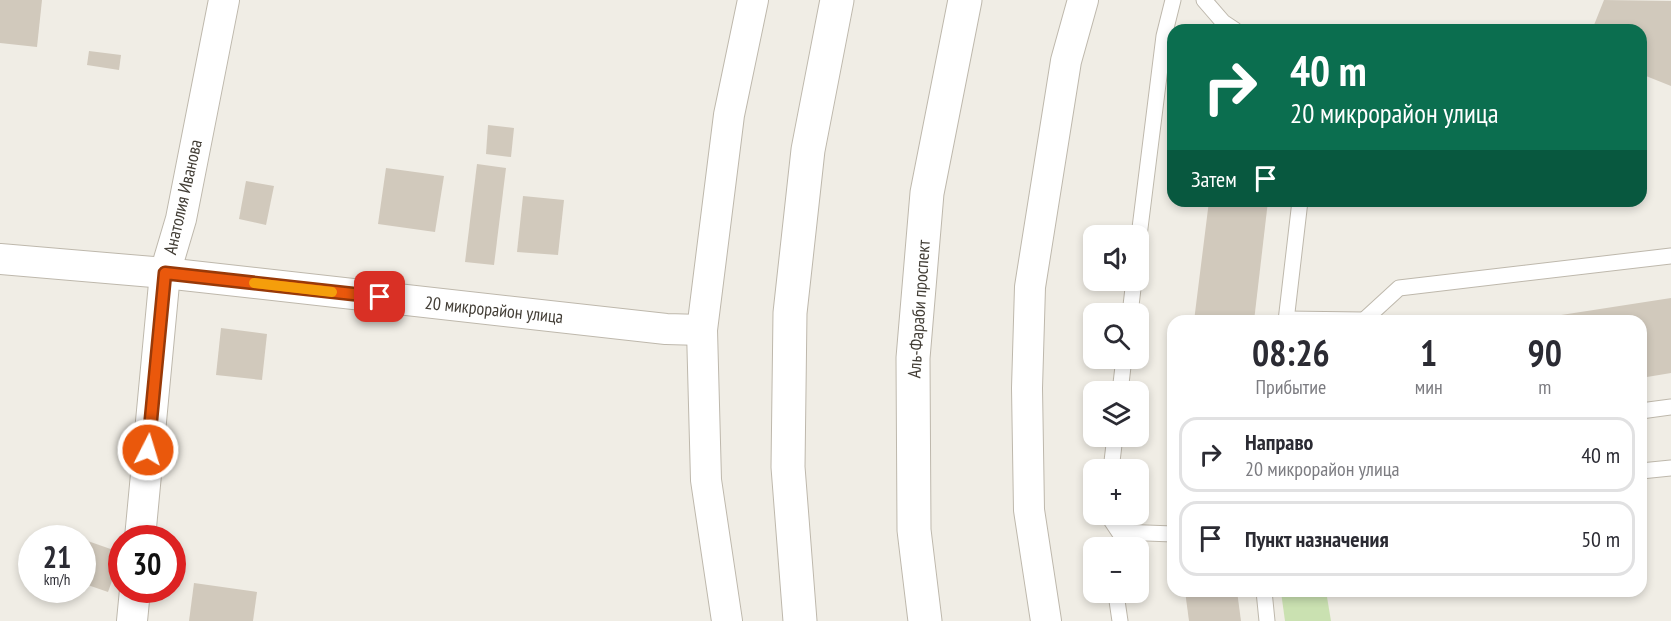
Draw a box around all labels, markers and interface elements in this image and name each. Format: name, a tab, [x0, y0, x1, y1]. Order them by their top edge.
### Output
text: 40 m	[1290, 43, 1367, 98]
icon: right	[1191, 48, 1269, 126]
text: 20 микрорайон улица	[1290, 96, 1499, 130]
street label: Анатолия Иванова	[158, 137, 207, 257]
icon: arrive	[1249, 162, 1282, 195]
text: Затем	[1191, 165, 1237, 193]
map controls	[1083, 225, 1149, 603]
button: sound	[1083, 225, 1149, 291]
street label: Аль-Фараби проспект	[902, 239, 935, 379]
pin	[354, 271, 405, 322]
icon: arrive	[363, 280, 396, 313]
street label: 20 микрорайон улица	[424, 291, 564, 328]
button: search	[1083, 303, 1149, 369]
text: 08:26	[1252, 329, 1330, 376]
text: 1	[1420, 329, 1437, 376]
text: 90	[1528, 329, 1562, 376]
text: Прибытие	[1255, 374, 1326, 400]
text: мин	[1415, 374, 1443, 400]
text: m	[1538, 374, 1551, 400]
button: layers	[1083, 381, 1149, 447]
position arrow	[116, 418, 180, 482]
text: Направо	[1245, 428, 1313, 456]
icon: right	[1194, 438, 1227, 471]
text: 40 m	[1581, 441, 1620, 469]
text: 20 микрорайон улица	[1245, 456, 1400, 482]
button: +	[1083, 459, 1149, 525]
icon: arrive	[1194, 522, 1227, 555]
speed limit sign: 30	[108, 525, 186, 603]
text: Пункт назначения	[1245, 525, 1389, 553]
text: 50 m	[1581, 525, 1620, 553]
text: 21	[43, 537, 71, 576]
button: −	[1083, 537, 1149, 603]
text: km/h	[44, 570, 70, 589]

